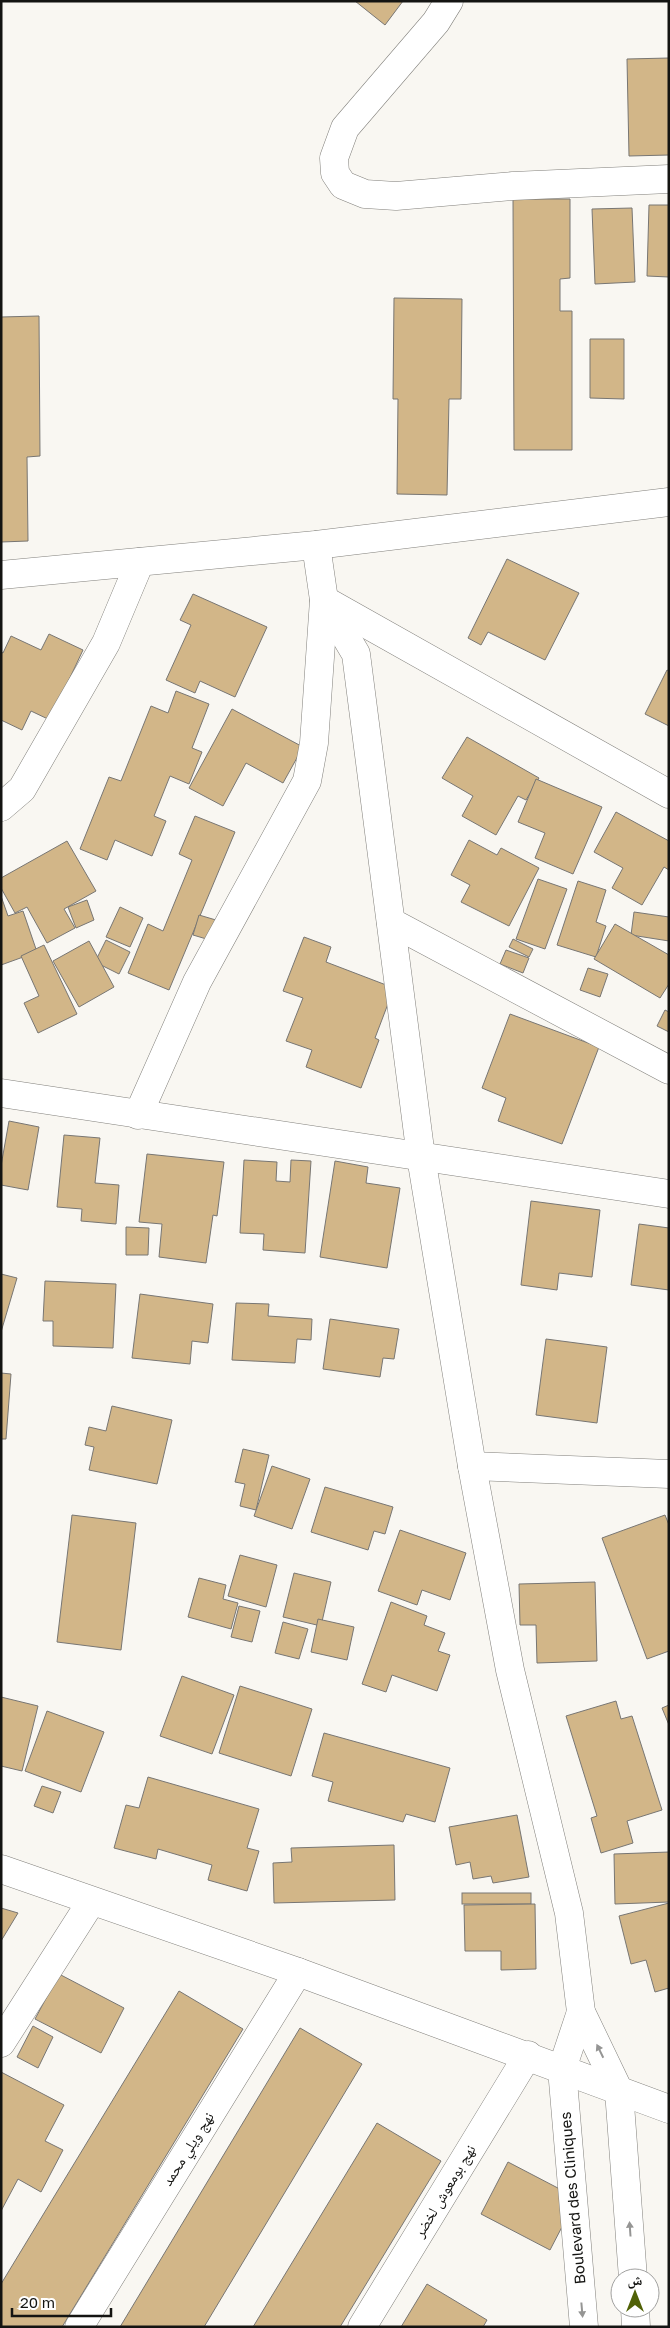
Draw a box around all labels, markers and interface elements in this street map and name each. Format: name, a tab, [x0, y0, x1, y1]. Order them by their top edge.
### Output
one-way arrow	[596, 2044, 604, 2058]
street label: نهج ويلي محمد	[157, 2108, 220, 2191]
street label: Boulevard des Cliniques	[555, 2111, 589, 2285]
street label: نهج بومعوش لخضر	[409, 2141, 481, 2242]
one-way arrow	[625, 2221, 633, 2237]
north arrow	[610, 2268, 660, 2318]
text: ش	[628, 2271, 643, 2289]
scale bar	[12, 2286, 111, 2318]
text: 20 m	[20, 2293, 55, 2311]
one-way arrow	[579, 2302, 587, 2318]

